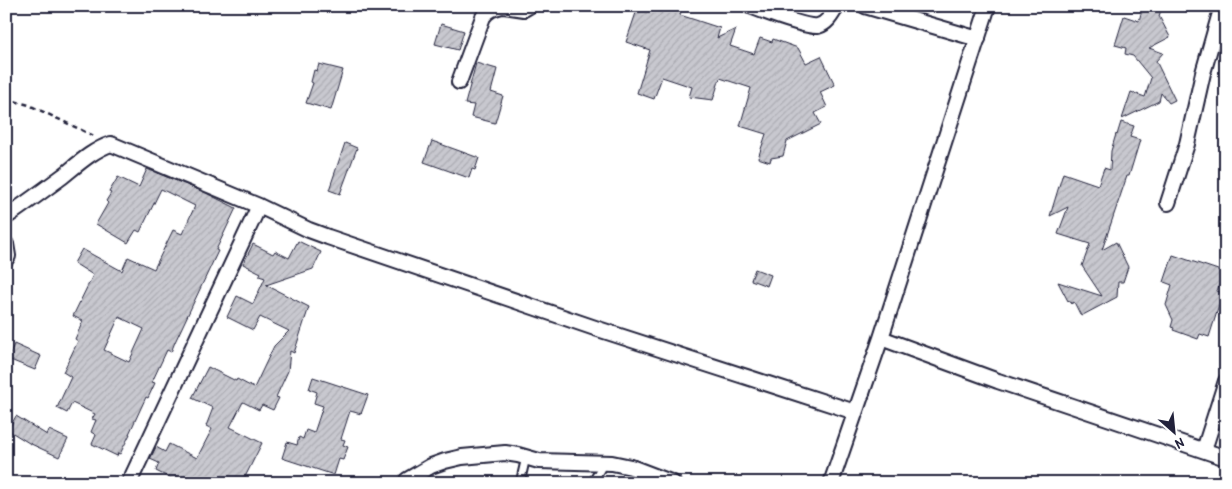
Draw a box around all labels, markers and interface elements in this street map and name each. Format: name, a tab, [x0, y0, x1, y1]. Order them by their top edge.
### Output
north arrow	[1150, 406, 1200, 456]
text: N	[1172, 434, 1188, 454]

